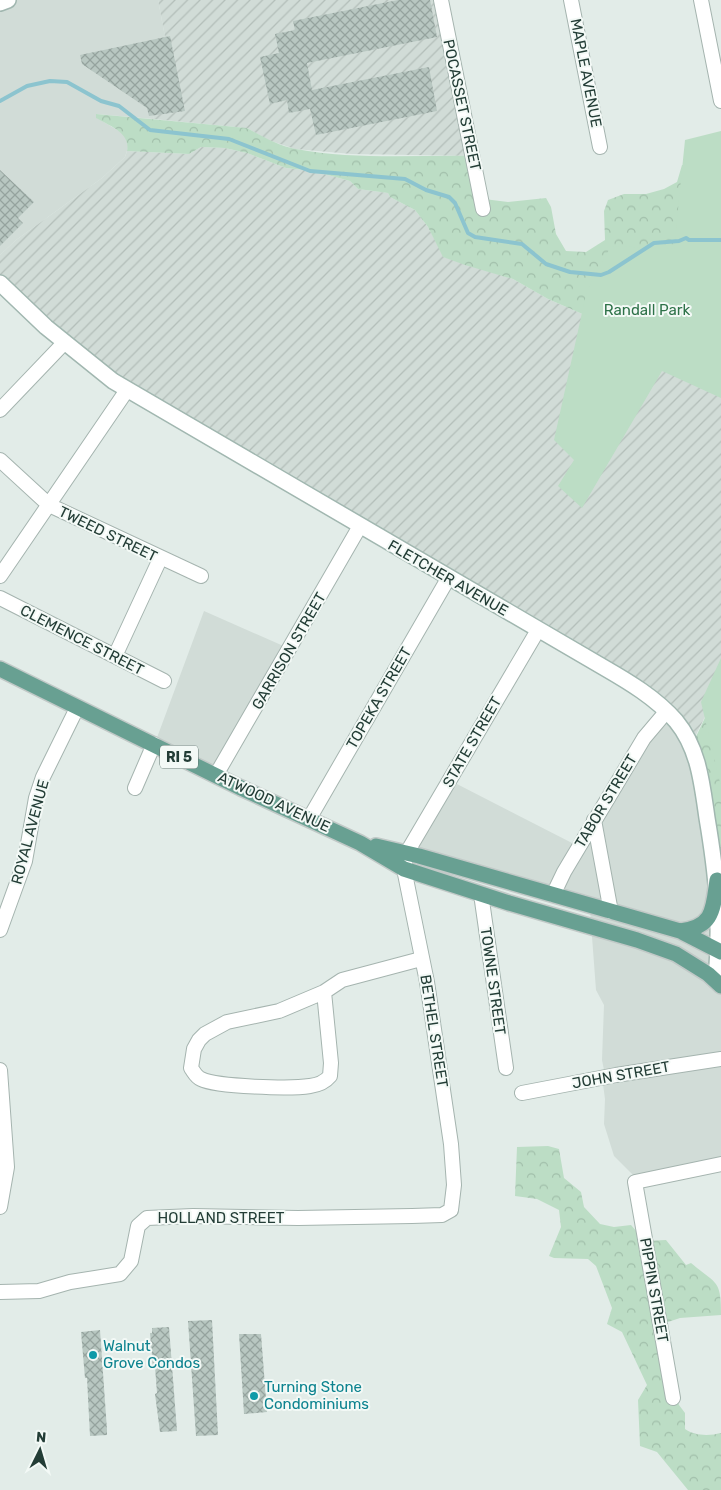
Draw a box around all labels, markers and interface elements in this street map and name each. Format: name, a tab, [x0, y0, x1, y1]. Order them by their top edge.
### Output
street label: MAPLE AVENUE	[567, 17, 605, 129]
street label: POCASSET STREET	[439, 38, 485, 173]
park label: Randall Park	[604, 301, 691, 319]
street label: TWEED STREET	[56, 502, 161, 566]
street label: FLETCHER AVENUE	[385, 536, 511, 620]
street label: GARRISON STREET	[248, 589, 330, 713]
street label: CLEMENCE STREET	[17, 601, 147, 679]
street label: TOPEKA STREET	[343, 644, 416, 752]
street label: STATE STREET	[439, 693, 505, 791]
road number: RI 5	[160, 746, 198, 769]
street label: TABOR STREET	[571, 751, 641, 851]
street label: ATWOOD AVENUE	[215, 768, 333, 836]
street label: ROYAL AVENUE	[7, 778, 53, 886]
street label: TOWNE STREET	[477, 926, 509, 1036]
street label: BETHEL STREET	[416, 973, 452, 1089]
street label: JOHN STREET	[571, 1057, 672, 1092]
street label: HOLLAND STREET	[158, 1209, 285, 1227]
street label: PIPPIN STREET	[636, 1236, 672, 1344]
place label: Walnut Grove Condos	[103, 1337, 200, 1372]
marker: Walnut Grove Condos	[87, 1349, 99, 1361]
place label: Turning Stone Condominiums	[264, 1378, 369, 1413]
marker: Turning Stone Condominiums	[248, 1390, 260, 1402]
north arrow	[15, 1425, 65, 1475]
text: N	[35, 1429, 47, 1446]

